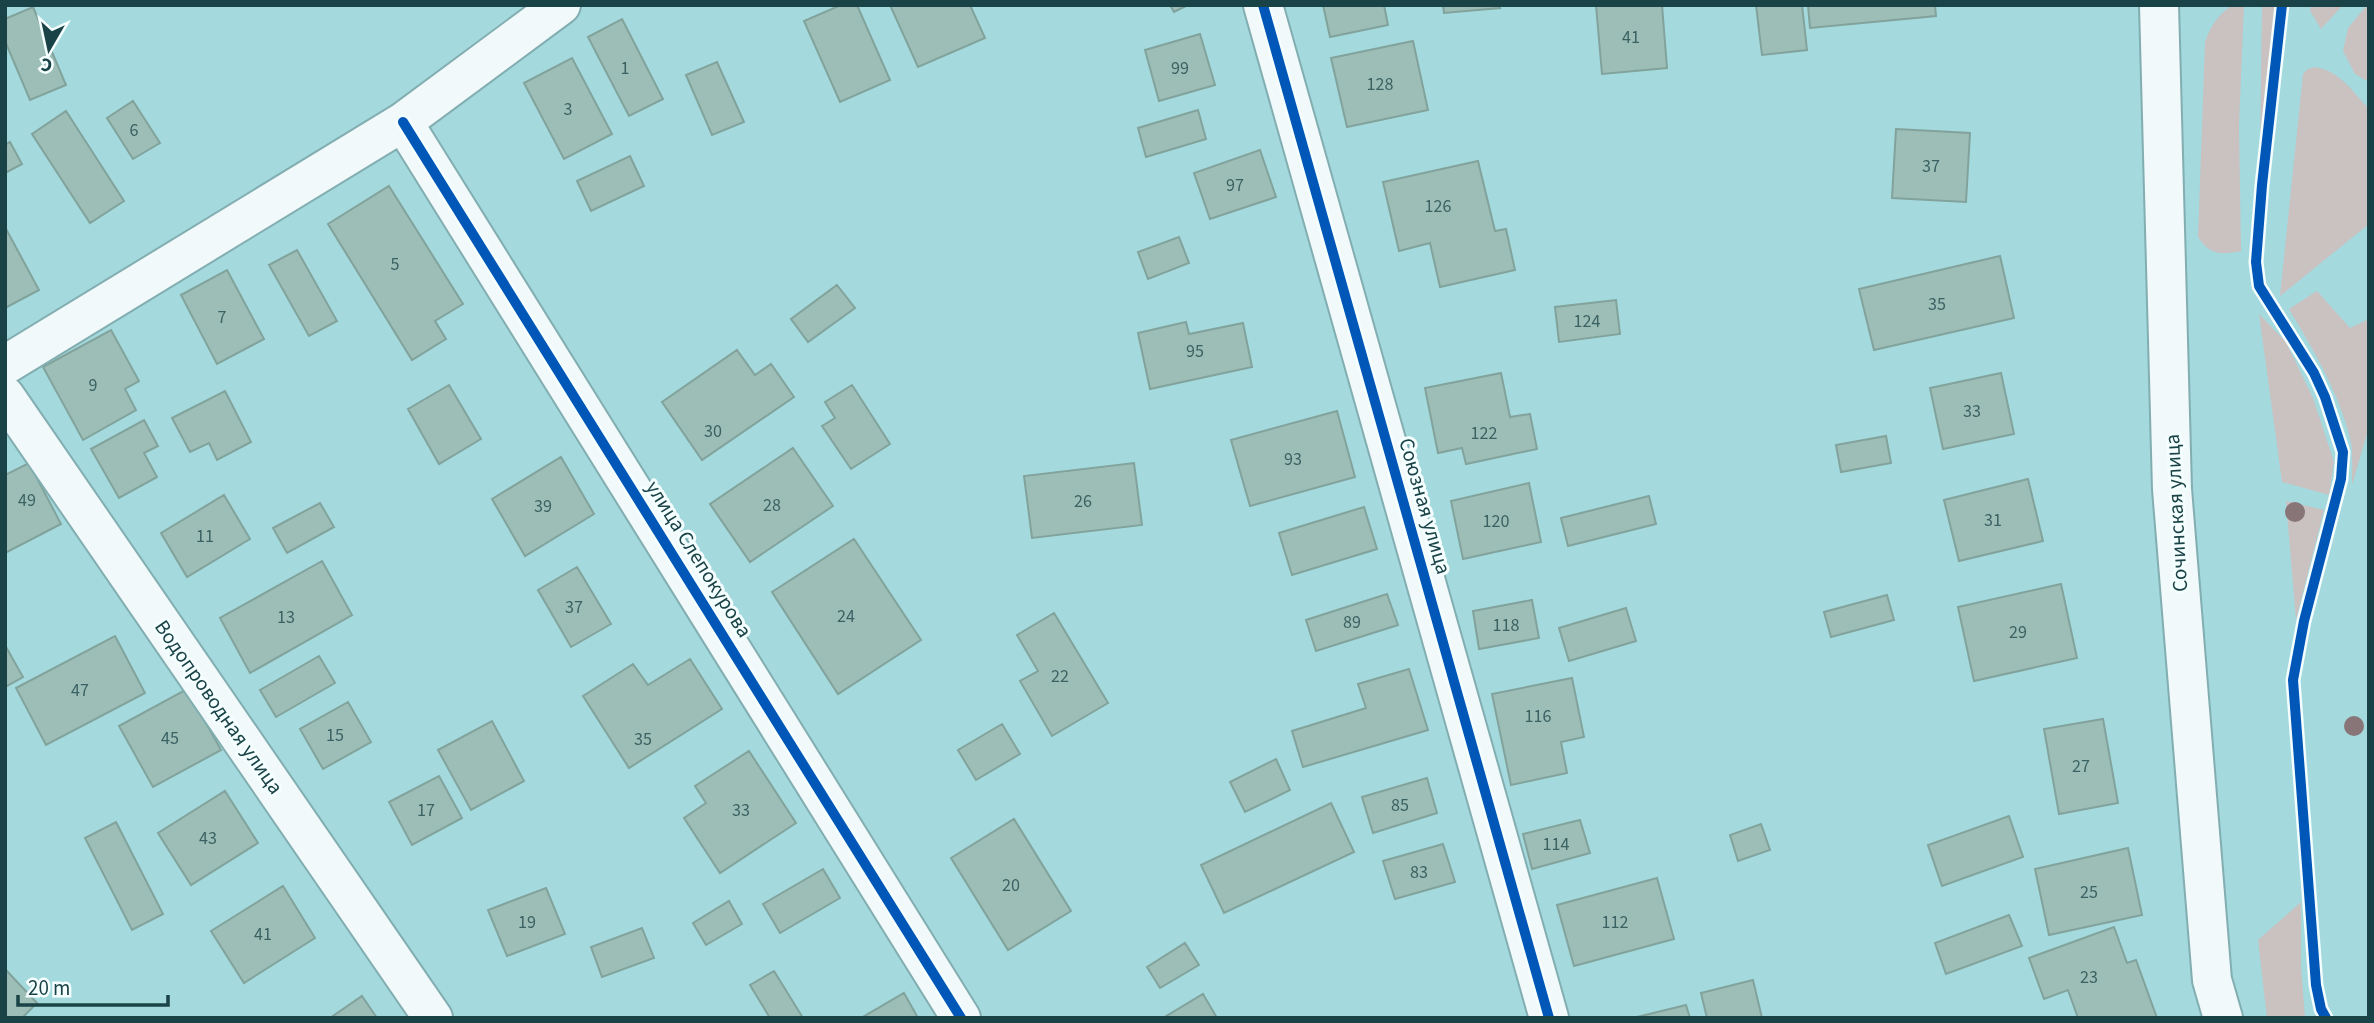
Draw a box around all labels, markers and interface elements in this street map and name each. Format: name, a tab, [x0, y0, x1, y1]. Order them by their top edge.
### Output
north arrow	[14, 14, 84, 84]
house number: 41	[1622, 25, 1640, 50]
text: С	[39, 50, 54, 79]
house number: 1	[621, 56, 629, 81]
house number: 99	[1171, 56, 1189, 81]
house number: 128	[1367, 72, 1393, 97]
house number: 3	[564, 97, 573, 122]
house number: 6	[130, 118, 139, 143]
house number: 37	[1922, 154, 1940, 179]
house number: 97	[1226, 173, 1244, 198]
house number: 126	[1425, 194, 1451, 219]
house number: 5	[391, 252, 400, 277]
house number: 35	[1928, 292, 1946, 317]
house number: 7	[218, 305, 227, 330]
house number: 124	[1574, 309, 1600, 334]
house number: 95	[1186, 339, 1204, 364]
house number: 9	[89, 373, 98, 398]
house number: 33	[1963, 399, 1981, 424]
house number: 30	[704, 419, 722, 444]
house number: 122	[1471, 421, 1497, 446]
street label: Сочинская улица	[2157, 433, 2195, 593]
street label: Союзная улица	[1391, 434, 1459, 578]
house number: 93	[1284, 447, 1302, 472]
street label: улица Слепокурова	[639, 475, 759, 643]
house number: 49	[18, 488, 36, 513]
house number: 26	[1074, 489, 1092, 514]
house number: 28	[763, 493, 781, 518]
house number: 39	[534, 494, 552, 519]
house number: 31	[1984, 508, 2002, 533]
house number: 120	[1483, 509, 1509, 534]
house number: 11	[196, 524, 214, 549]
house number: 37	[565, 595, 583, 620]
house number: 24	[837, 604, 855, 629]
house number: 13	[277, 605, 295, 630]
house number: 89	[1343, 610, 1361, 635]
house number: 118	[1493, 613, 1519, 638]
street label: Водопроводная улица	[147, 614, 291, 800]
house number: 29	[2009, 620, 2027, 645]
house number: 22	[1051, 664, 1069, 689]
house number: 47	[71, 678, 89, 703]
house number: 116	[1525, 704, 1551, 729]
house number: 15	[326, 723, 344, 748]
house number: 45	[161, 726, 179, 751]
house number: 35	[634, 727, 652, 752]
house number: 27	[2072, 754, 2090, 779]
house number: 85	[1391, 793, 1409, 818]
house number: 17	[417, 798, 435, 823]
house number: 33	[732, 798, 750, 823]
house number: 43	[199, 826, 217, 851]
house number: 114	[1543, 832, 1569, 857]
house number: 83	[1410, 860, 1428, 885]
house number: 20	[1002, 873, 1020, 898]
house number: 25	[2080, 880, 2098, 905]
house number: 19	[518, 910, 536, 935]
house number: 112	[1602, 910, 1628, 935]
house number: 41	[254, 922, 272, 947]
scale bar	[18, 964, 168, 1008]
house number: 23	[2080, 965, 2098, 990]
text: 20 m	[28, 973, 70, 1003]

